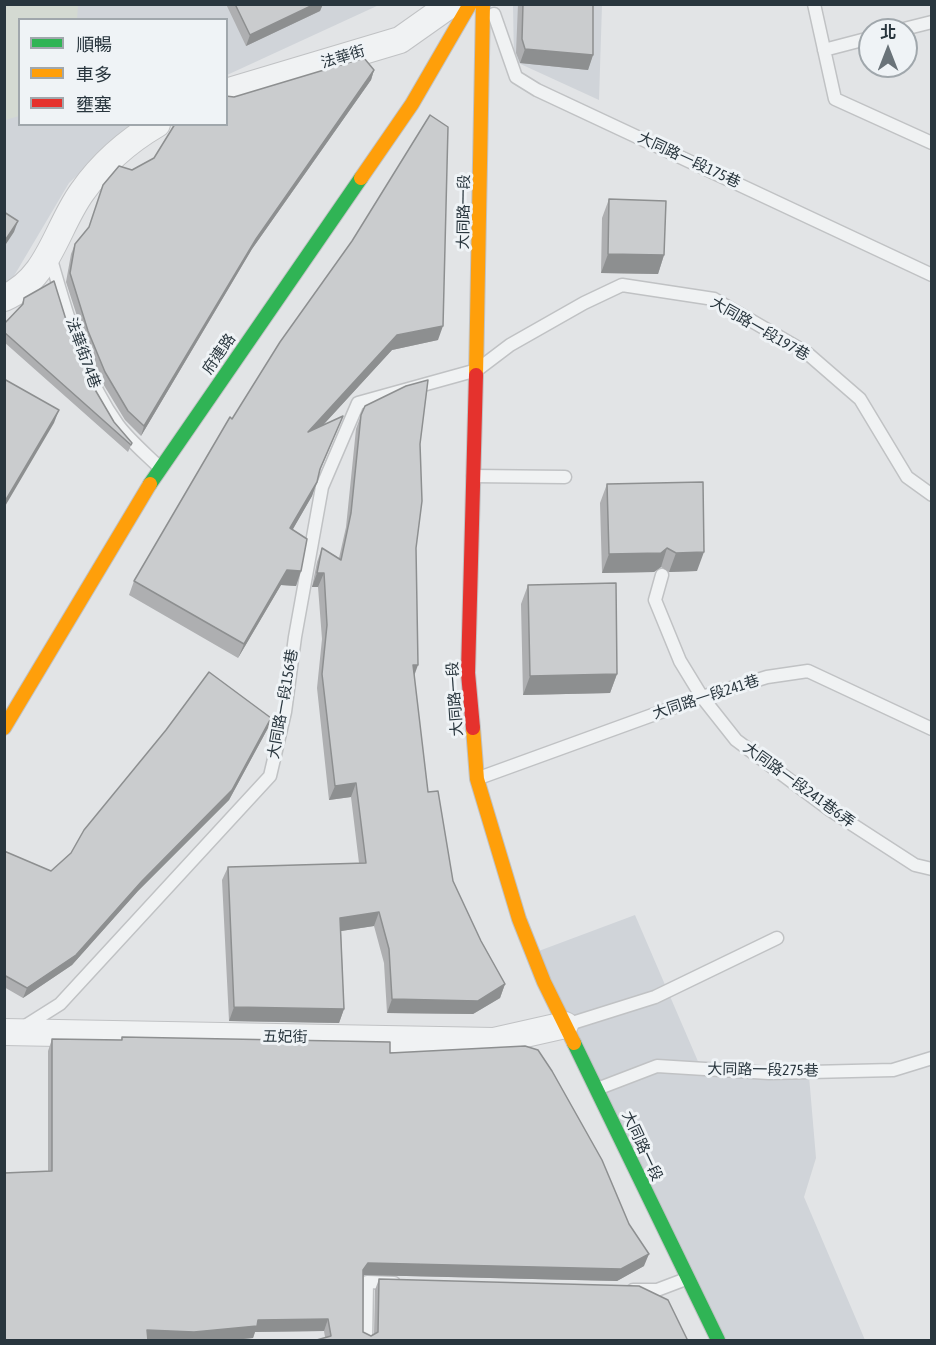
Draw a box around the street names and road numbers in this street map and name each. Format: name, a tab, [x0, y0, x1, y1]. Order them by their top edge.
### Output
street label: 法華街	[319, 42, 367, 72]
street label: 大同路一段175巷	[635, 128, 743, 192]
street label: 大同路一段	[454, 174, 474, 250]
street label: 大同路一段197巷	[707, 293, 813, 365]
street label: 法華街74巷	[62, 315, 104, 391]
street label: 府連路	[199, 330, 239, 378]
street label: 大同路一段156巷	[264, 648, 302, 760]
street label: 大同路一段	[443, 661, 467, 737]
street label: 大同路一段241巷	[650, 671, 762, 723]
street label: 大同路一段241巷6弄	[740, 739, 858, 831]
street label: 五妃街	[262, 1028, 308, 1046]
street label: 大同路一段275巷	[707, 1060, 819, 1080]
street label: 大同路一段	[618, 1108, 666, 1184]

